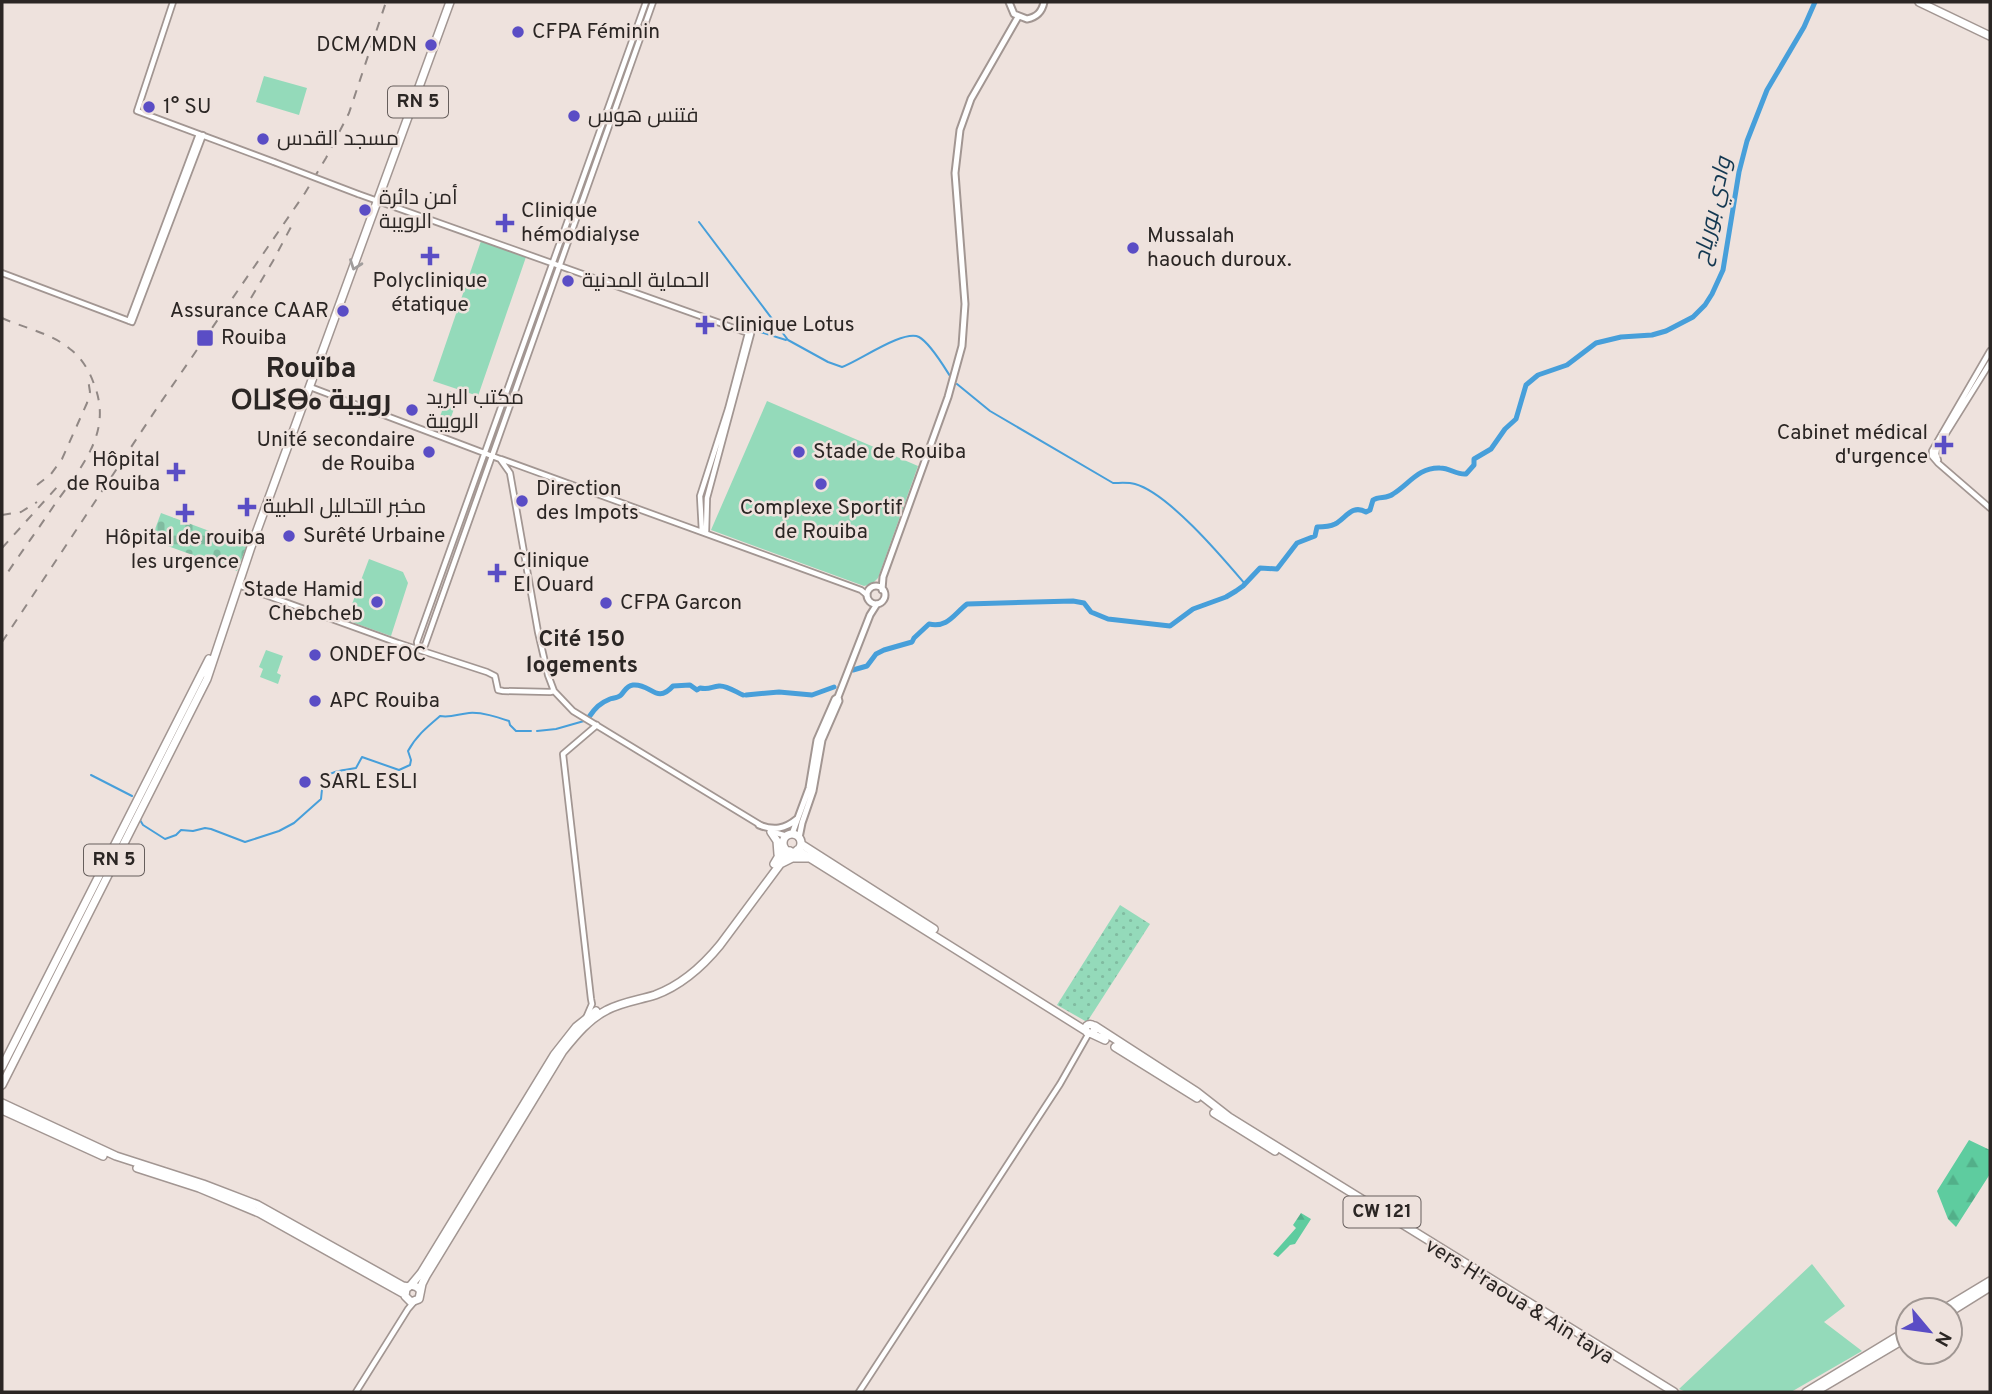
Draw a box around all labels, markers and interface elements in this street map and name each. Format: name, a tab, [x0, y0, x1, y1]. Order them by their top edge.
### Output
place label: CFPA Féminin	[532, 19, 660, 46]
marker: CFPA Féminin	[510, 24, 526, 40]
place label: DCM/MDN	[316, 32, 417, 59]
marker: DCM/MDN	[423, 37, 439, 53]
road number: RN 5	[388, 86, 448, 118]
place label: 1° SU	[163, 94, 211, 121]
marker: 1° SU	[141, 99, 157, 115]
place label: فتنس هوس	[588, 103, 699, 130]
marker: فتنس هوس	[566, 108, 582, 124]
place label: مسجد القدس	[277, 126, 399, 153]
marker: مسجد القدس	[255, 131, 271, 147]
water label: وادي بورياح	[1688, 153, 1741, 269]
place label: أمن دائرة الرويبة	[379, 184, 458, 236]
place label: Clinique hémodialyse	[521, 198, 640, 249]
marker: أمن دائرة الرويبة	[357, 202, 373, 218]
marker: Clinique hémodialyse	[495, 213, 515, 233]
place label: Mussalah haouch duroux.	[1147, 223, 1292, 274]
marker: Mussalah haouch duroux.	[1125, 240, 1141, 256]
marker: Polyclinique étatique	[420, 246, 440, 266]
one-way arrow	[349, 258, 363, 270]
place label: Polyclinique étatique	[373, 268, 487, 319]
place label: الحماية المدنية	[582, 268, 710, 295]
marker: الحماية المدنية	[560, 273, 576, 289]
place label: Assurance CAAR	[170, 298, 329, 325]
marker: Assurance CAAR	[335, 303, 351, 319]
place label: Clinique Lotus	[721, 312, 855, 339]
marker: Clinique Lotus	[695, 315, 715, 335]
place label: Rouiba	[221, 325, 286, 352]
marker: Rouiba	[195, 328, 215, 348]
district label: Rouïba ⵔⵡⵉⴱⴰ رويبة	[231, 352, 391, 420]
place label: مكتب البريد الرويبة	[426, 385, 524, 436]
marker: مكتب البريد الرويبة	[404, 402, 420, 418]
place label: Cabinet médical d'urgence	[1777, 420, 1928, 471]
place label: Unité secondaire de Rouiba	[257, 427, 415, 478]
marker: Cabinet médical d'urgence	[1934, 435, 1954, 455]
place label: Stade de Rouiba	[813, 439, 966, 466]
marker: Unité secondaire de Rouiba	[421, 444, 437, 460]
marker: Stade de Rouiba	[791, 444, 807, 460]
place label: Hôpital de Rouiba	[67, 447, 160, 498]
marker: Hôpital de Rouiba	[166, 462, 186, 482]
place label: Direction des Impots	[536, 476, 639, 527]
marker: Complexe Sportif de Rouiba	[813, 476, 829, 492]
marker: Direction des Impots	[514, 493, 530, 509]
place label: مخبر التحاليل الطبية	[263, 494, 426, 521]
place label: Complexe Sportif de Rouiba	[740, 495, 902, 546]
marker: مخبر التحاليل الطبية	[237, 497, 257, 517]
marker: Hôpital de rouiba les urgence	[175, 503, 195, 523]
place label: Surêté Urbaine	[303, 523, 445, 550]
place label: Hôpital de rouiba les urgence	[105, 525, 265, 576]
marker: Surêté Urbaine	[281, 528, 297, 544]
place label: Clinique El Ouard	[513, 548, 594, 599]
marker: Clinique El Ouard	[487, 563, 507, 583]
place label: Stade Hamid Chebcheb	[243, 577, 363, 628]
place label: CFPA Garcon	[620, 590, 742, 617]
marker: Stade Hamid Chebcheb	[369, 594, 385, 610]
marker: CFPA Garcon	[598, 595, 614, 611]
district label: Cité 150 logements	[526, 626, 638, 681]
place label: ONDEFOC	[329, 642, 426, 669]
marker: ONDEFOC	[307, 647, 323, 663]
place label: APC Rouiba	[329, 688, 440, 715]
marker: APC Rouiba	[307, 693, 323, 709]
place label: SARL ESLI	[319, 769, 418, 796]
marker: SARL ESLI	[297, 774, 313, 790]
road number: RN 5	[84, 845, 144, 876]
road number: CW 121	[1344, 1196, 1420, 1228]
street label: vers H'raoua & Ain taya	[1419, 1233, 1619, 1371]
north arrow	[1894, 1296, 1964, 1366]
text: N	[1928, 1326, 1956, 1350]

